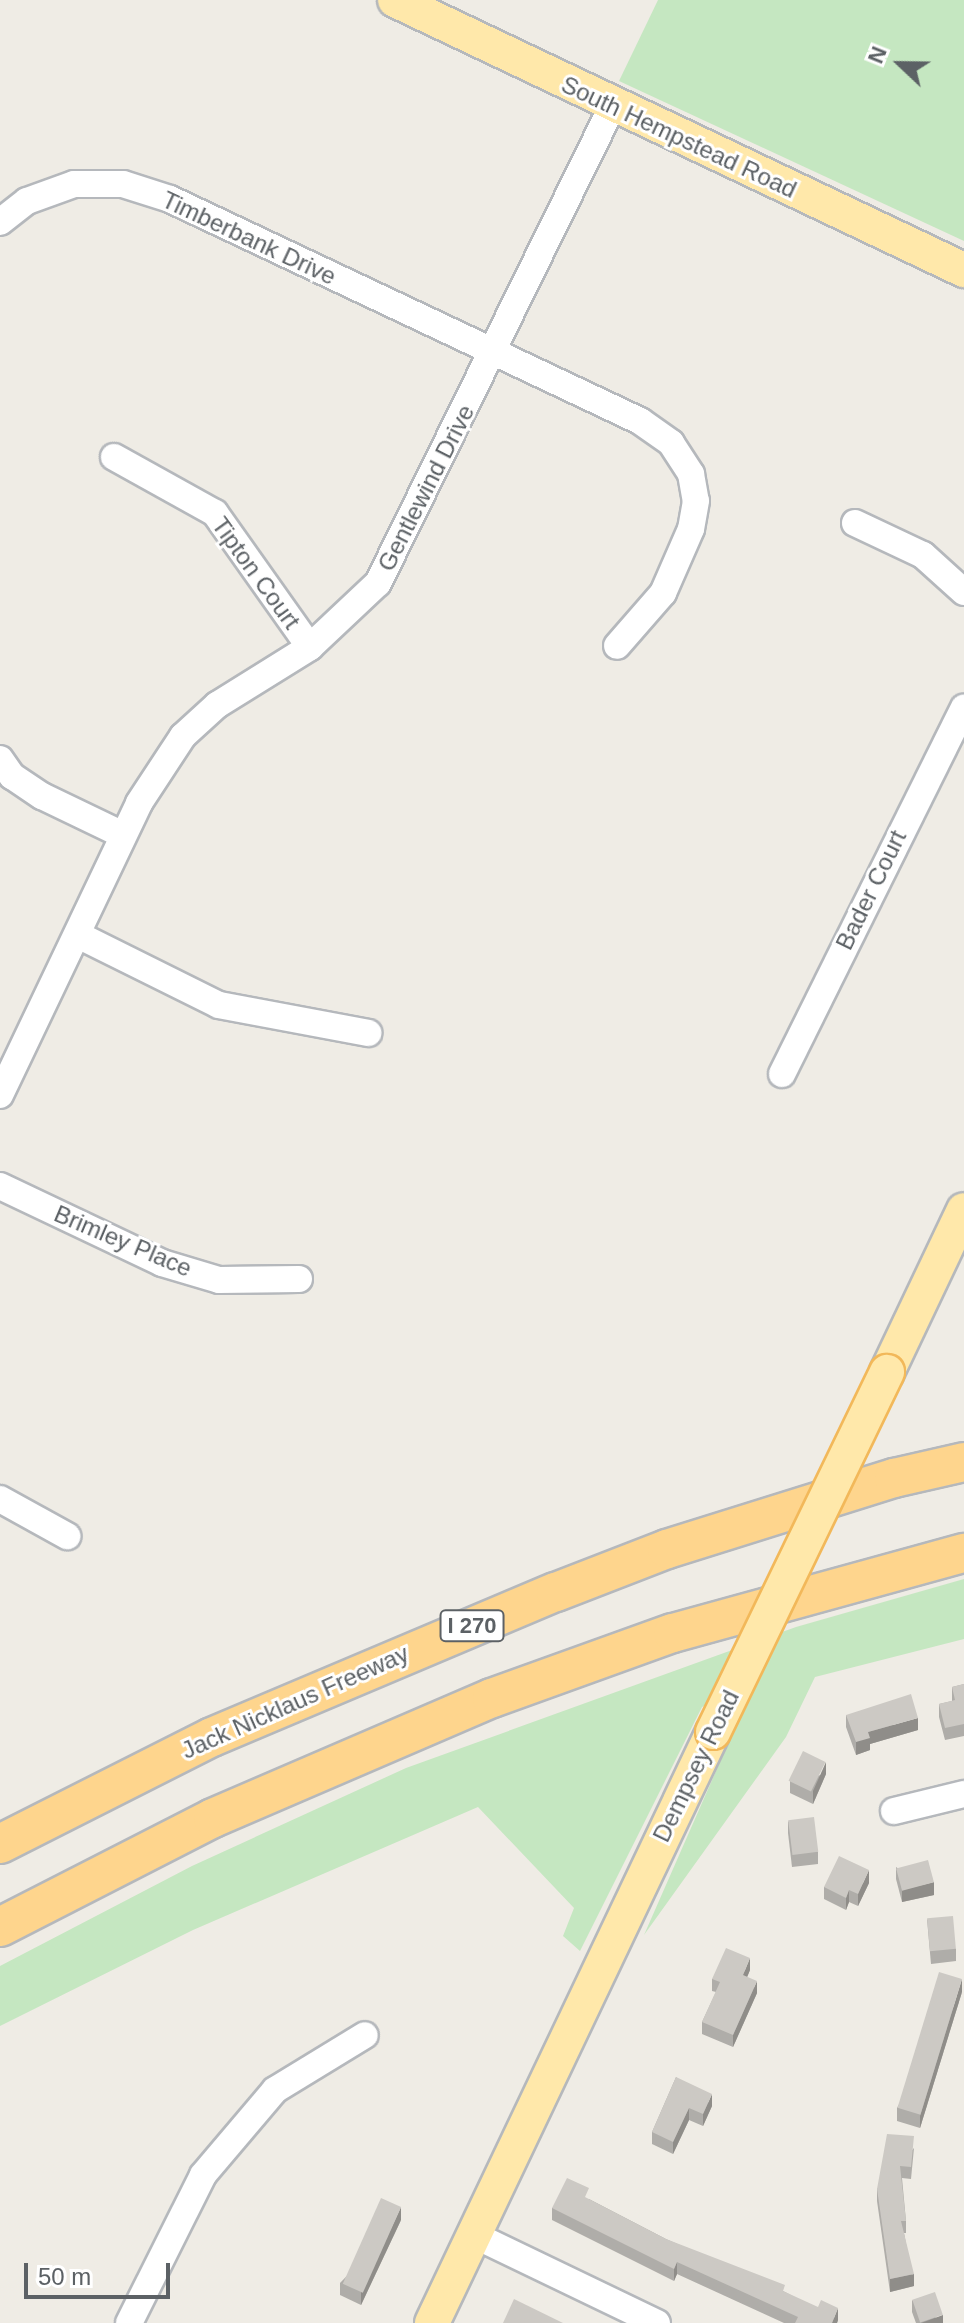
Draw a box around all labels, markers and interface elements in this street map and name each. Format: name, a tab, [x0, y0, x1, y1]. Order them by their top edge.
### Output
north arrow	[860, 24, 940, 104]
text: N	[863, 43, 892, 67]
street label: South Hempstead Road	[557, 70, 801, 204]
street label: Timberbank Drive	[157, 185, 341, 291]
street label: Gentlewind Drive	[372, 400, 480, 576]
street label: Tipton Court	[206, 511, 306, 635]
street label: Bader Court	[830, 826, 912, 954]
street label: Brimley Place	[50, 1199, 196, 1283]
road number: I 270	[438, 1608, 506, 1644]
street label: Jack Nicklaus Freeway	[177, 1639, 413, 1765]
street label: Dempsey Road	[647, 1685, 745, 1847]
scale bar	[28, 2247, 174, 2297]
text: 50 m	[38, 2263, 91, 2290]

